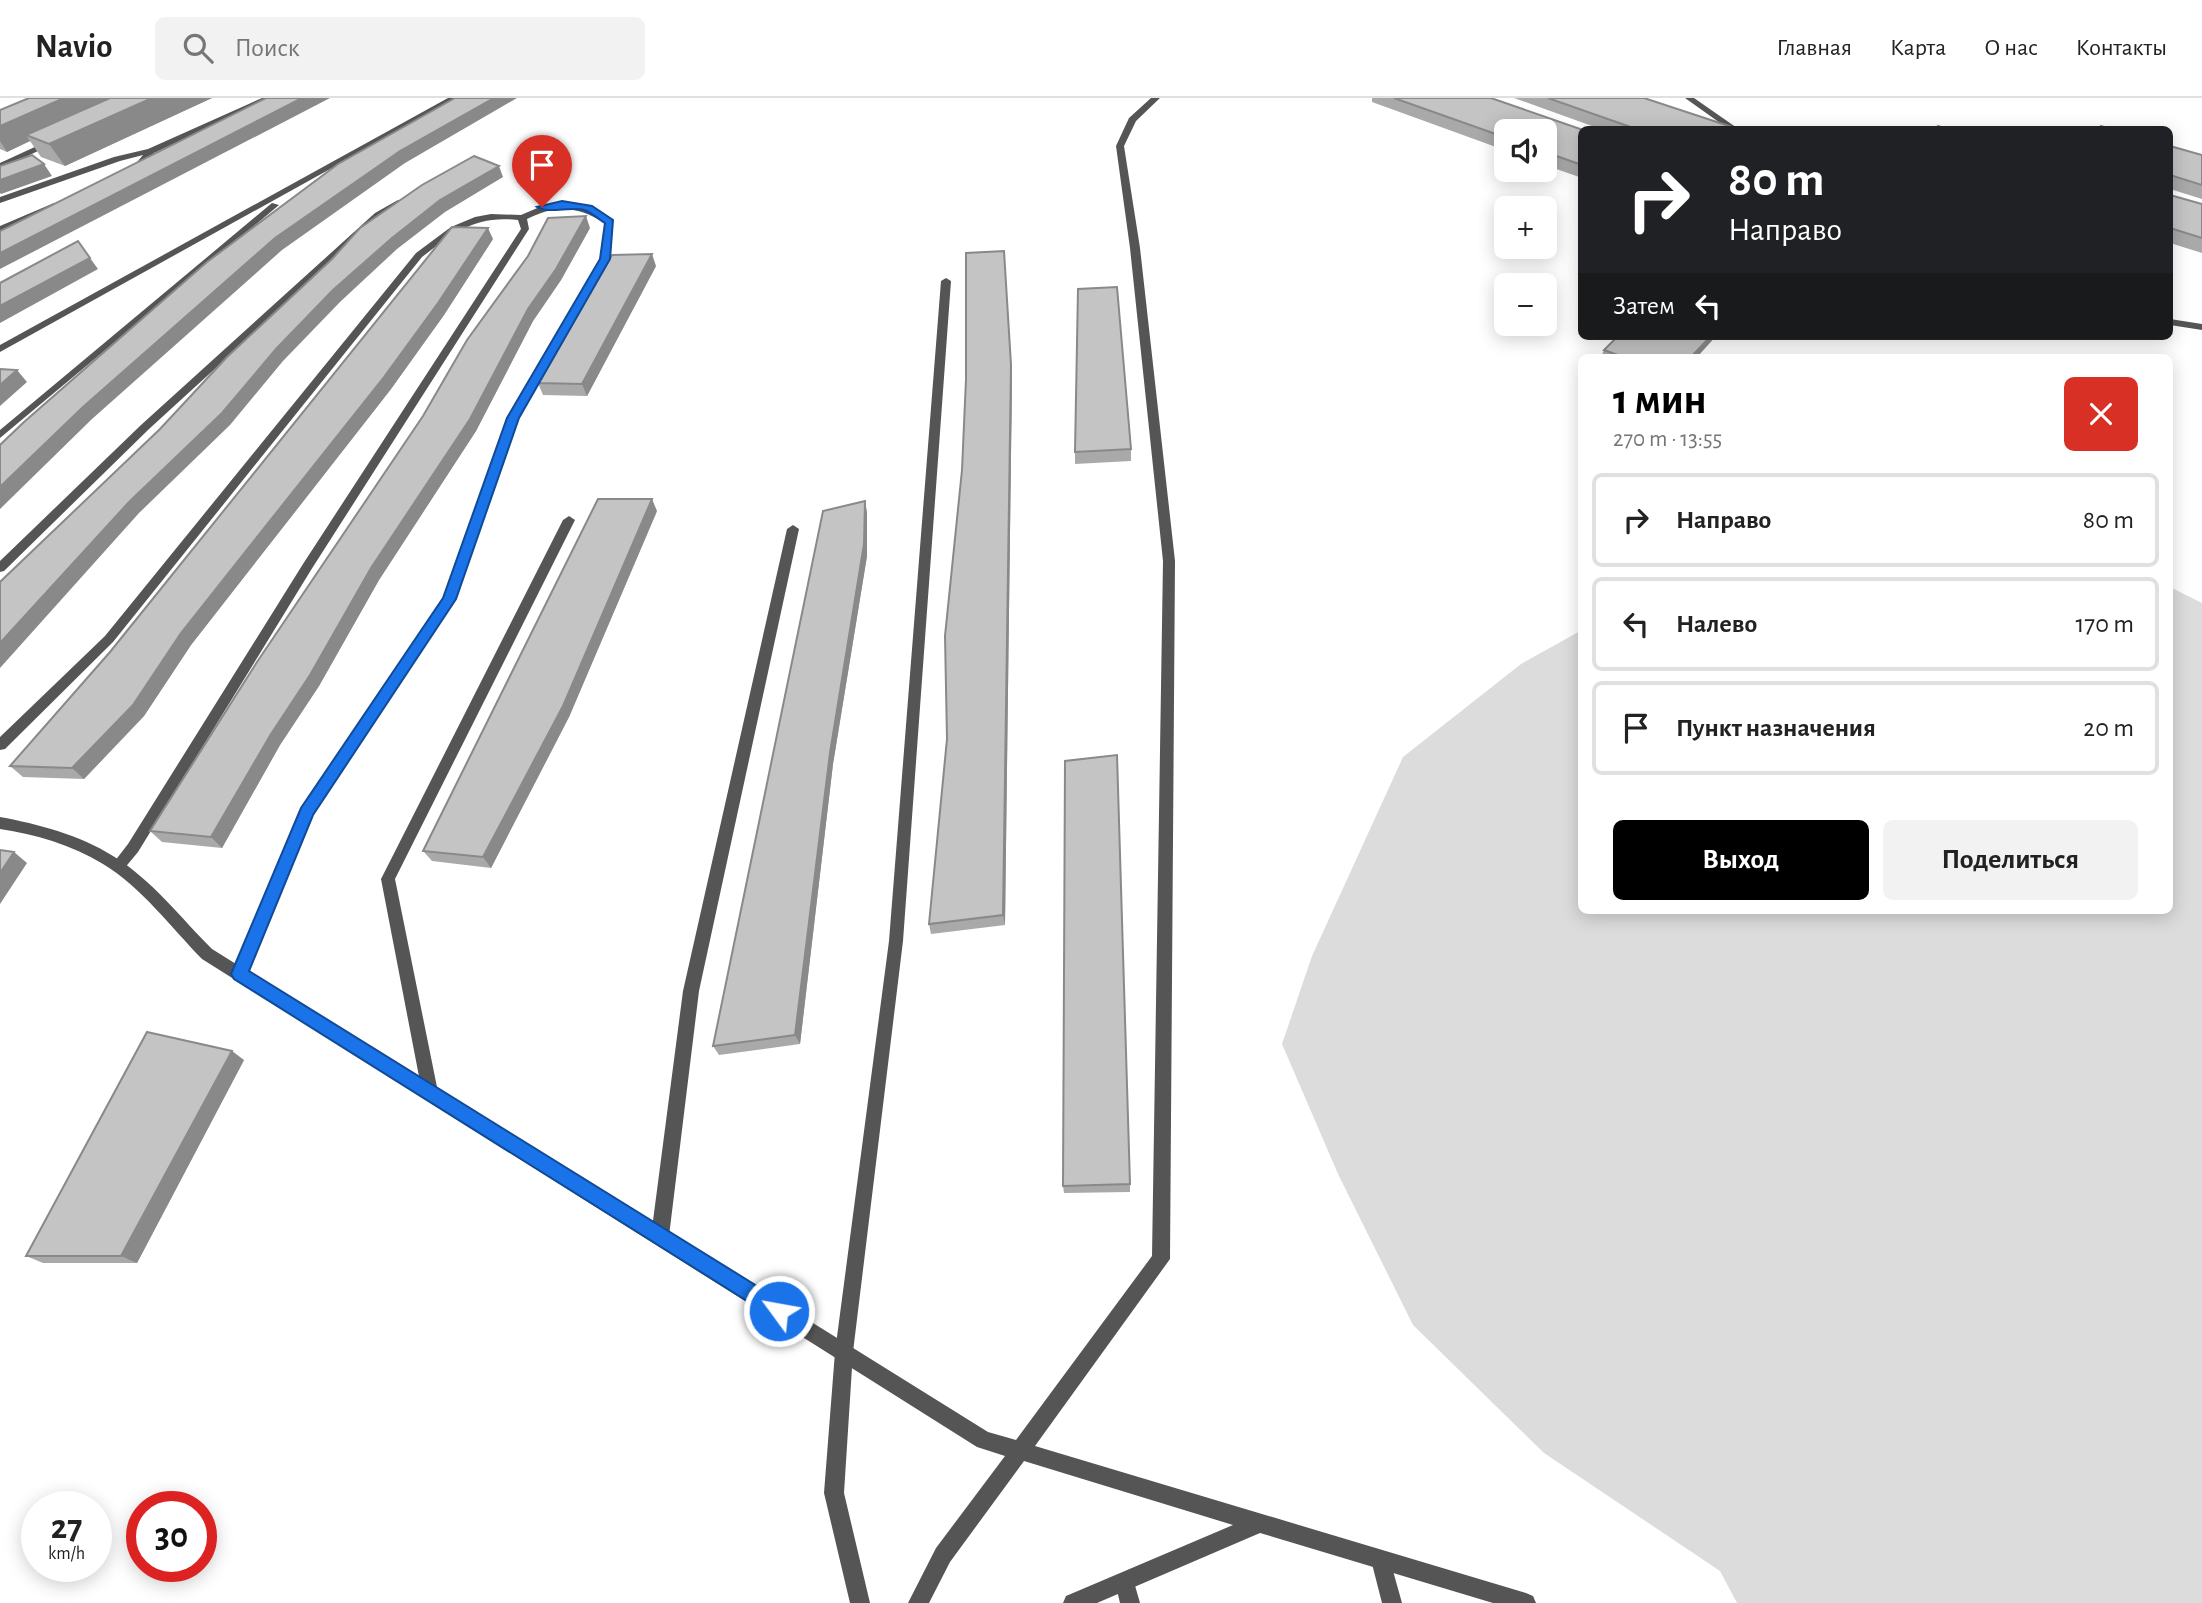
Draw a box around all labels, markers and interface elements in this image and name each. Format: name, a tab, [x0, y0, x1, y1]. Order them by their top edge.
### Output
search box	[155, 17, 645, 80]
icon: search	[179, 29, 217, 67]
text: Navio	[35, 31, 113, 64]
text: Поиск	[235, 35, 300, 61]
text: Главная	[1777, 36, 1852, 60]
text: Карта	[1890, 36, 1946, 60]
text: О нас	[1984, 36, 2038, 60]
text: Контакты	[2076, 36, 2167, 60]
map controls	[1494, 119, 1557, 336]
button: sound	[1494, 119, 1557, 182]
pin	[512, 135, 572, 207]
icon: arrive	[523, 146, 561, 184]
icon: right	[1613, 154, 1704, 245]
text: 80 m	[1728, 156, 1825, 205]
button: +	[1494, 196, 1557, 259]
text: Направо	[1728, 214, 1842, 246]
button: −	[1494, 273, 1557, 336]
icon: left	[1689, 287, 1727, 325]
text: Затем	[1613, 293, 1675, 319]
button: close	[2064, 377, 2138, 451]
text: 1 мин	[1613, 379, 1707, 421]
text: 270 m · 13:55	[1613, 428, 1722, 451]
icon: right	[1617, 501, 1655, 539]
text: Направо	[1676, 507, 1771, 533]
text: 80 m	[2083, 507, 2134, 533]
icon: left	[1617, 605, 1655, 643]
text: Налево	[1676, 611, 1757, 637]
text: 170 m	[2075, 611, 2134, 637]
icon: arrive	[1617, 709, 1655, 747]
text: Пункт назначения	[1676, 715, 1876, 741]
text: 20 m	[2083, 715, 2134, 741]
button: Выход	[1613, 820, 1869, 900]
button: Поделиться	[1883, 820, 2138, 900]
position arrow	[742, 1274, 816, 1348]
speed limit sign: 30	[126, 1491, 217, 1582]
text: 27	[51, 1510, 82, 1545]
text: km/h	[48, 1545, 85, 1563]

